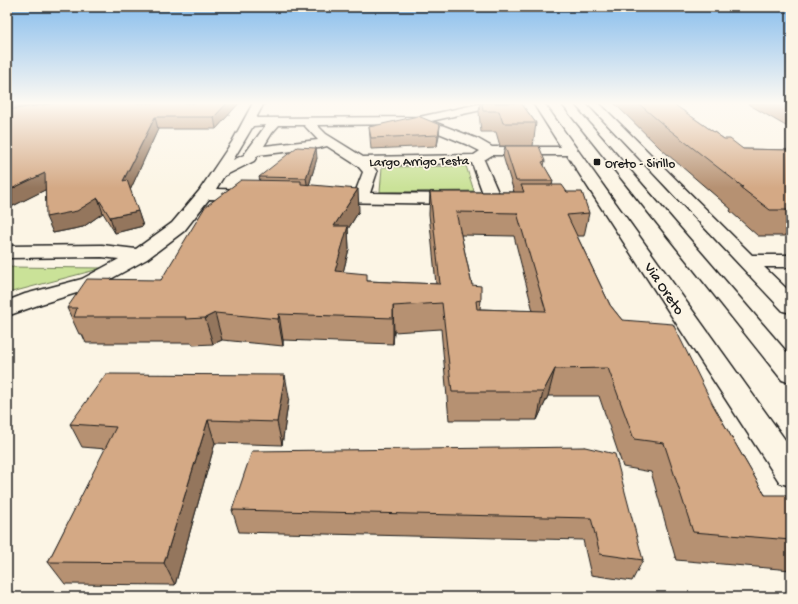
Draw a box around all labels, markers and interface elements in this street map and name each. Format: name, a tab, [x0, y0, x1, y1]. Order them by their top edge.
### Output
street label: Largo Arrigo Testa	[369, 154, 470, 171]
marker: Oreto - Sirillo	[592, 157, 602, 167]
place label: Oreto - Sirillo	[605, 157, 675, 172]
street label: Via Oreto	[639, 259, 688, 319]

